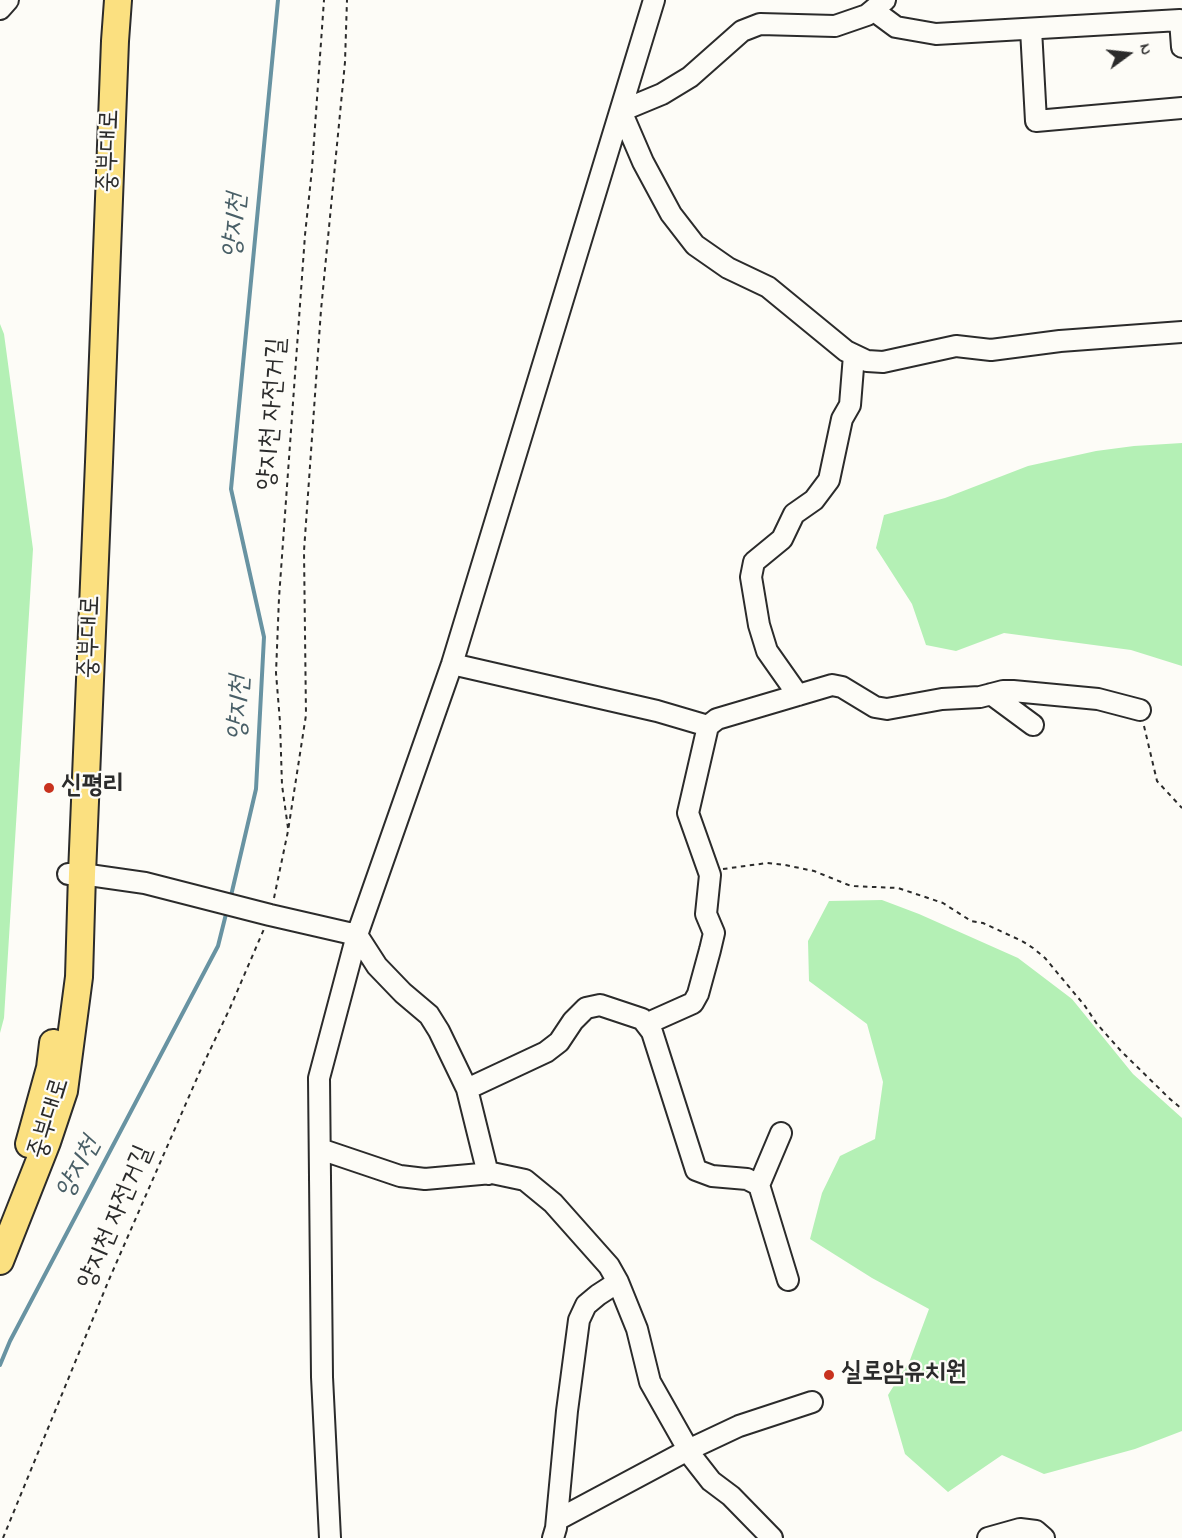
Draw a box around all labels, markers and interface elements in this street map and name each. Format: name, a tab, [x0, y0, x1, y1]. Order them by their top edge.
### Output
north arrow	[1098, 24, 1158, 84]
text: N	[1132, 41, 1158, 58]
street label: 중부대로	[94, 109, 128, 193]
water label: 양지천	[218, 192, 256, 260]
street label: 양지천 자전거길	[253, 337, 295, 491]
street label: 중부대로	[75, 595, 109, 679]
water label: 양지천	[223, 675, 259, 741]
place label: 신평리	[61, 772, 124, 804]
marker: 신평리	[42, 781, 56, 795]
street label: 중부대로	[24, 1074, 78, 1164]
water label: 양지천	[50, 1133, 110, 1205]
street label: 양지천 자전거길	[73, 1142, 161, 1294]
place label: 실로암유치원	[841, 1359, 967, 1391]
marker: 실로암유치원	[822, 1368, 836, 1382]

